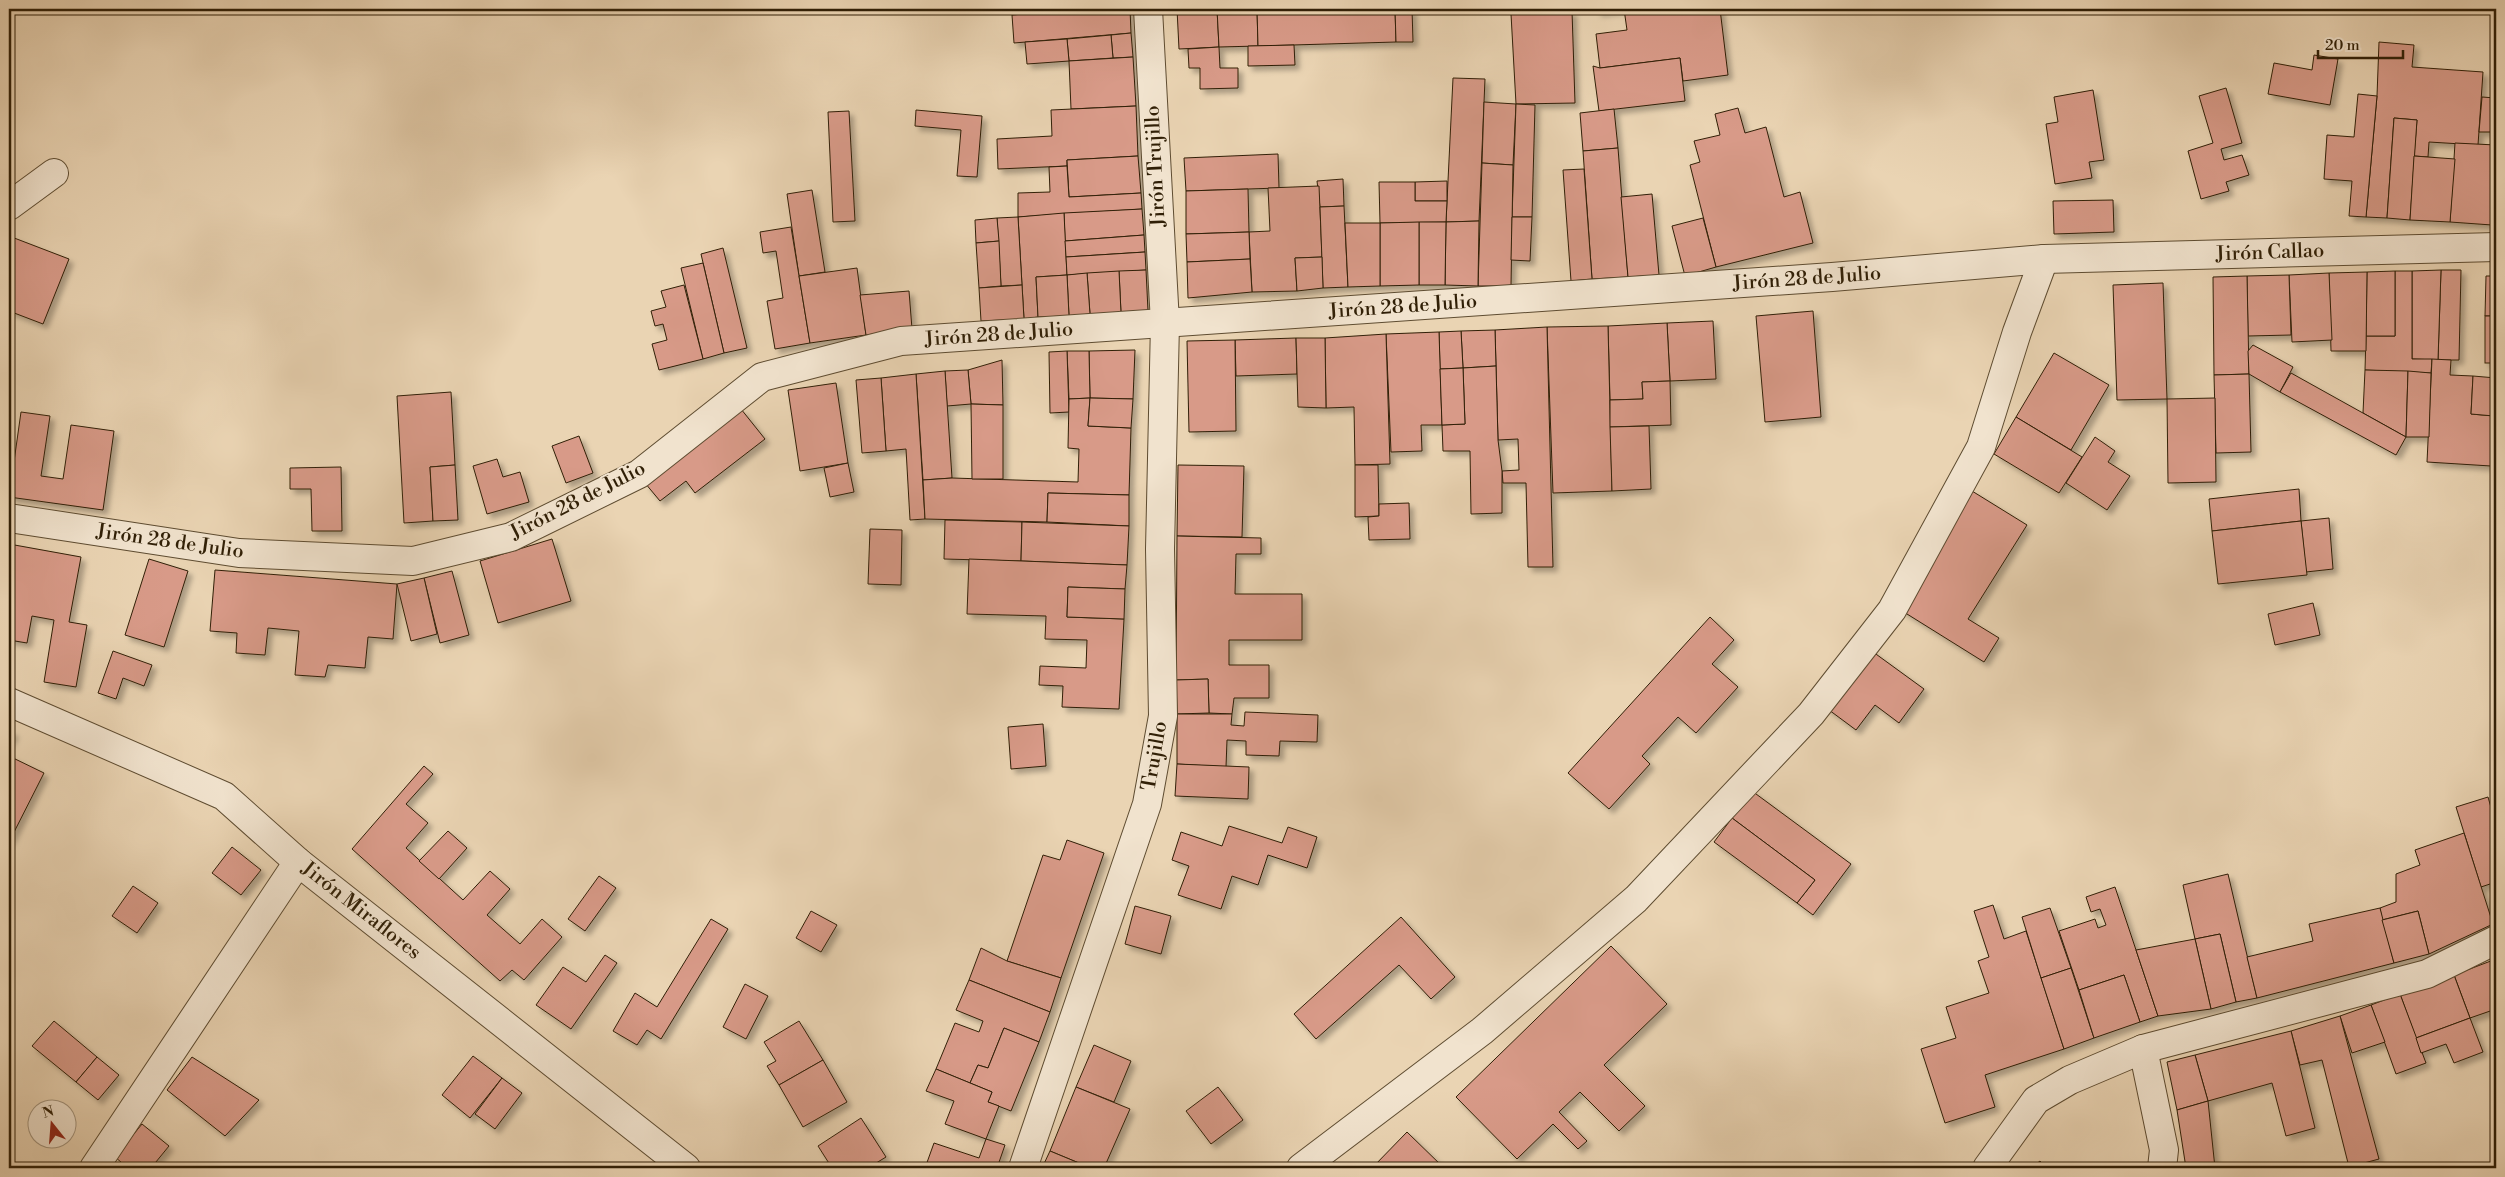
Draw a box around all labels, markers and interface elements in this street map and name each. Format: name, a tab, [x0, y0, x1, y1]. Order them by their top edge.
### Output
scale bar	[2318, 28, 2402, 60]
text: 20 m	[2325, 36, 2360, 55]
street label: Jirón Trujillo	[1140, 105, 1172, 228]
street label: Jirón Callao	[2214, 239, 2325, 267]
street label: Jirón 28 de Julio	[1731, 261, 1882, 297]
street label: Jirón 28 de Julio	[1327, 289, 1478, 325]
street label: Jirón 28 de Julio	[923, 317, 1074, 353]
street label: Jirón 28 de Julio	[505, 456, 650, 546]
street label: Jirón 28 de Julio	[94, 519, 245, 565]
street label: Trujillo	[1137, 719, 1173, 793]
street label: Jirón Miraflores	[295, 856, 426, 966]
north arrow	[28, 1100, 78, 1150]
text: N	[41, 1102, 56, 1123]

